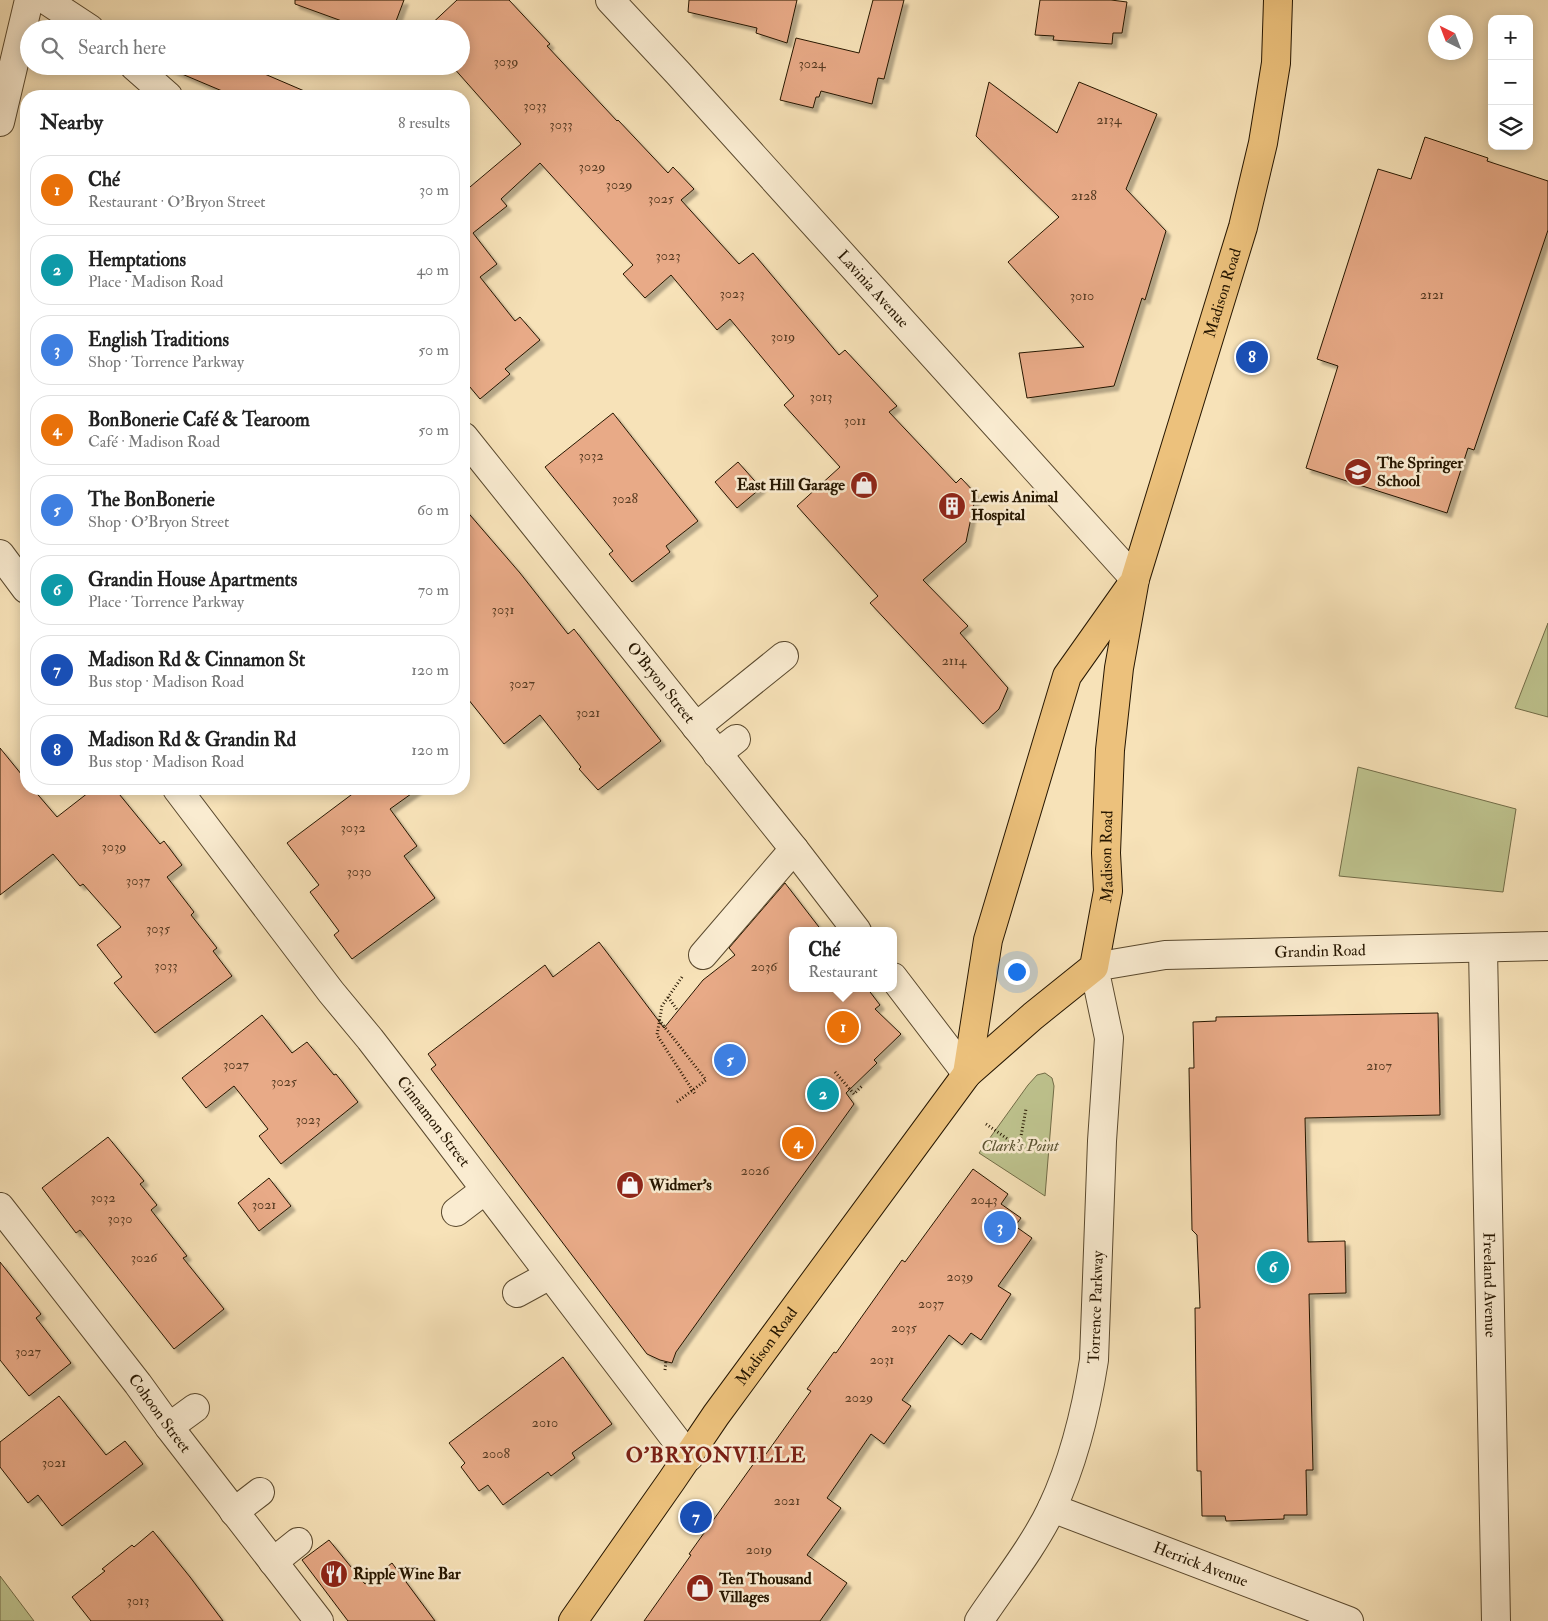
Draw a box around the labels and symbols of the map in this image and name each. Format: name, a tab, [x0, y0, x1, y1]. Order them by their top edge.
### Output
north arrow	[1428, 15, 1473, 60]
house number: 3039	[493, 53, 519, 70]
house number: 3024	[798, 55, 827, 72]
house number: 3033	[523, 97, 547, 114]
house number: 2134	[1097, 111, 1123, 128]
house number: 3033	[549, 116, 573, 133]
house number: 3029	[579, 158, 605, 175]
house number: 3029	[606, 176, 632, 193]
house number: 2128	[1071, 187, 1097, 204]
house number: 3025	[648, 190, 675, 207]
street label: Lavinia Avenue	[833, 246, 914, 332]
street label: Madison Road	[1200, 246, 1246, 340]
house number: 3023	[655, 247, 681, 264]
house number: 3023	[719, 285, 745, 302]
house number: 2121	[1420, 286, 1444, 303]
house number: 3010	[1070, 287, 1094, 304]
house number: 3019	[771, 328, 795, 345]
pin: 8	[1236, 338, 1268, 376]
house number: 3013	[810, 388, 832, 405]
house number: 3011	[844, 412, 866, 429]
house number: 3032	[578, 447, 604, 464]
place label: The Springer School	[1376, 453, 1464, 491]
school or university icon: The Springer School	[1343, 457, 1373, 487]
shop icon: East Hill Garage	[849, 470, 879, 500]
place label: East Hill Garage	[737, 475, 845, 496]
place label: Lewis Animal Hospital	[971, 487, 1059, 526]
house number: 3028	[612, 490, 639, 507]
building icon: Lewis Animal Hospital	[937, 491, 967, 521]
house number: 3031	[492, 601, 514, 618]
street label: O’Bryon Street	[622, 638, 699, 727]
house number: 2114	[942, 652, 968, 669]
house number: 3027	[509, 675, 536, 692]
house number: 3021	[576, 704, 600, 721]
street label: Madison Road	[1096, 810, 1118, 904]
house number: 3032	[340, 819, 366, 836]
house number: 3039	[101, 838, 127, 855]
house number: 3030	[346, 863, 372, 880]
house number: 3037	[126, 872, 151, 889]
house number: 3035	[146, 920, 171, 937]
street label: Grandin Road	[1274, 940, 1366, 962]
house number: 3033	[154, 957, 178, 974]
house number: 2036	[751, 958, 778, 975]
your location	[1004, 959, 1030, 985]
pin: 1	[827, 1008, 859, 1046]
pin: 5	[714, 1041, 746, 1079]
house number: 3027	[223, 1056, 250, 1073]
house number: 2107	[1366, 1057, 1392, 1074]
street label: Cinnamon Street	[392, 1072, 475, 1171]
house number: 3025	[271, 1073, 298, 1090]
pin: 2	[807, 1075, 839, 1113]
house number: 3023	[295, 1111, 321, 1128]
pin: 4	[782, 1124, 814, 1162]
park label: Clark's Point	[981, 1136, 1060, 1156]
house number: 2026	[741, 1162, 770, 1179]
shop icon: Widmer's	[615, 1170, 645, 1200]
place label: Widmer's	[648, 1175, 712, 1195]
house number: 3032	[90, 1189, 116, 1206]
house number: 2043	[970, 1191, 998, 1208]
house number: 3021	[252, 1196, 276, 1213]
pin: 3	[984, 1208, 1016, 1246]
house number: 3030	[107, 1210, 133, 1227]
street label: Freeland Avenue	[1478, 1232, 1501, 1338]
pin: 6	[1257, 1248, 1289, 1286]
house number: 3026	[131, 1249, 158, 1266]
street label: Torrence Parkway	[1084, 1249, 1108, 1364]
house number: 2039	[947, 1268, 973, 1285]
house number: 2037	[918, 1295, 945, 1312]
street label: Madison Road	[731, 1303, 802, 1389]
house number: 2035	[891, 1319, 918, 1336]
house number: 3027	[15, 1343, 42, 1360]
house number: 2031	[870, 1351, 894, 1368]
street label: Cohoon Street	[124, 1370, 195, 1457]
house number: 2029	[845, 1389, 873, 1406]
house number: 2010	[532, 1414, 558, 1431]
district label: O’BRYONVILLE	[626, 1442, 806, 1469]
house number: 2008	[482, 1445, 510, 1462]
house number: 3021	[42, 1454, 66, 1471]
house number: 2021	[774, 1492, 800, 1509]
pin: 7	[680, 1498, 712, 1536]
street label: Herrick Avenue	[1150, 1537, 1251, 1592]
house number: 2019	[746, 1541, 772, 1558]
restaurant icon: Ripple Wine Bar	[319, 1559, 349, 1589]
place label: Ripple Wine Bar	[353, 1564, 462, 1585]
place label: Ten Thousand Villages	[718, 1569, 812, 1608]
shop icon: Ten Thousand Villages	[685, 1573, 715, 1603]
house number: 3013	[127, 1592, 149, 1609]

